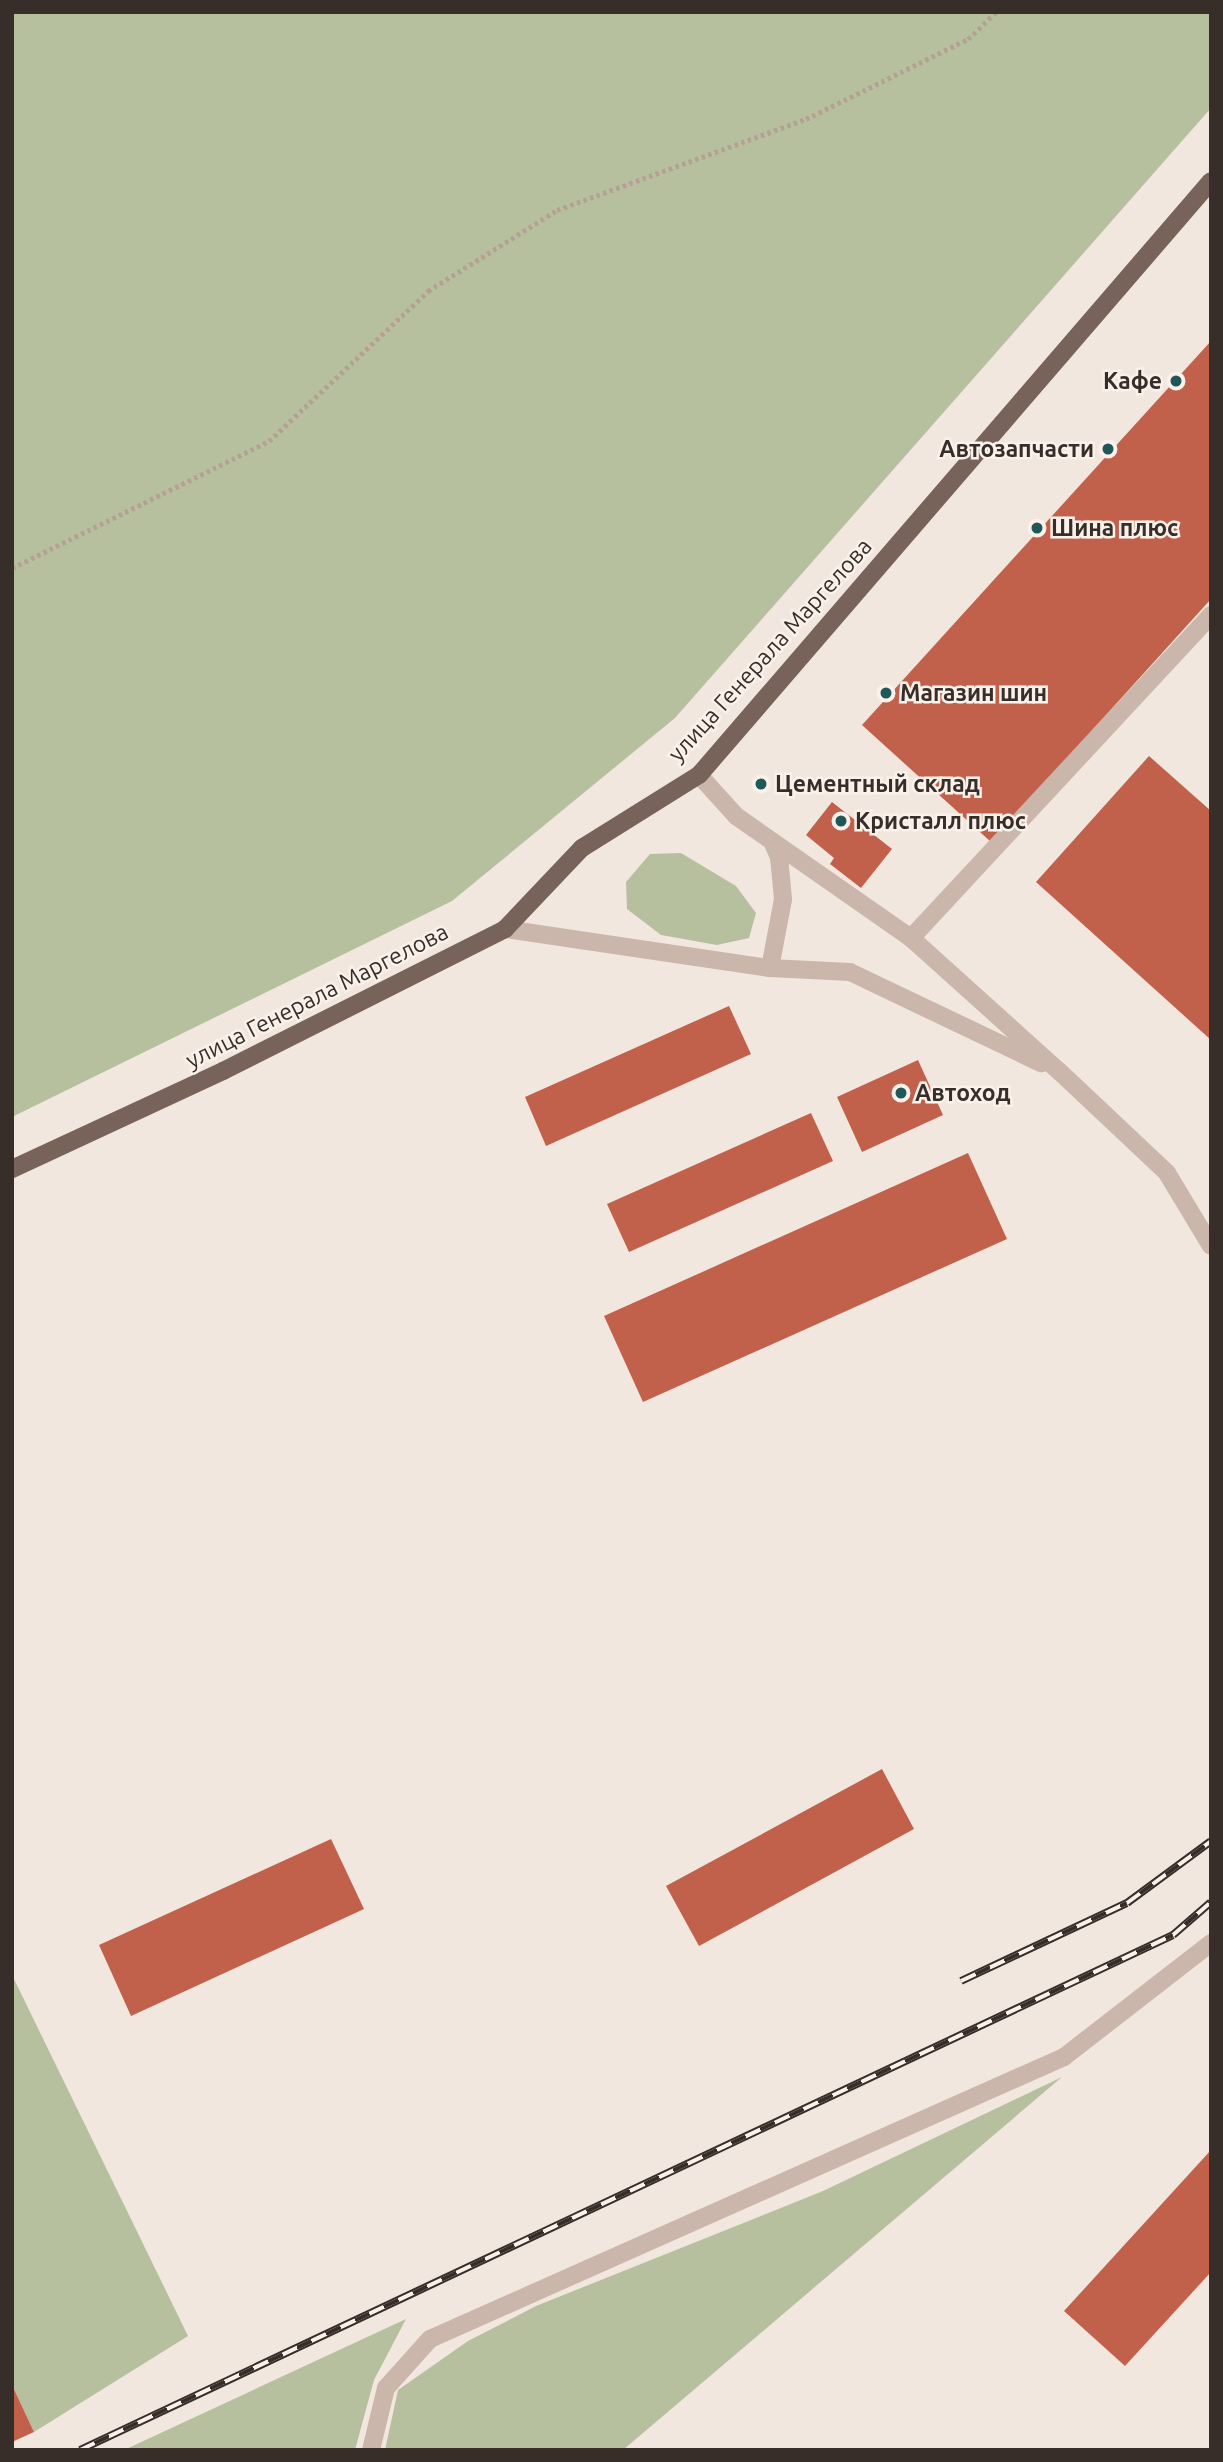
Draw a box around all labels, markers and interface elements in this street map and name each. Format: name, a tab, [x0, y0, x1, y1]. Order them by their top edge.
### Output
place label: Кафе	[1103, 367, 1162, 395]
marker: Кафе	[1168, 373, 1184, 389]
place label: Автозапчасти	[939, 435, 1094, 463]
marker: Автозапчасти	[1100, 441, 1116, 457]
place label: Шина плюс	[1051, 514, 1178, 542]
marker: Шина плюс	[1029, 520, 1045, 536]
street label: улица Генерала Маргелова	[662, 533, 878, 767]
place label: Магазин шин	[900, 679, 1047, 707]
marker: Магазин шин	[878, 685, 894, 701]
place label: Цементный склад	[775, 770, 980, 798]
marker: Цементный склад	[753, 776, 769, 792]
place label: Кристалл плюс	[855, 807, 1026, 835]
marker: Кристалл плюс	[833, 813, 849, 829]
street label: улица Генерала Маргелова	[181, 918, 453, 1074]
place label: Автоход	[915, 1079, 1011, 1107]
marker: Автоход	[893, 1085, 909, 1101]

